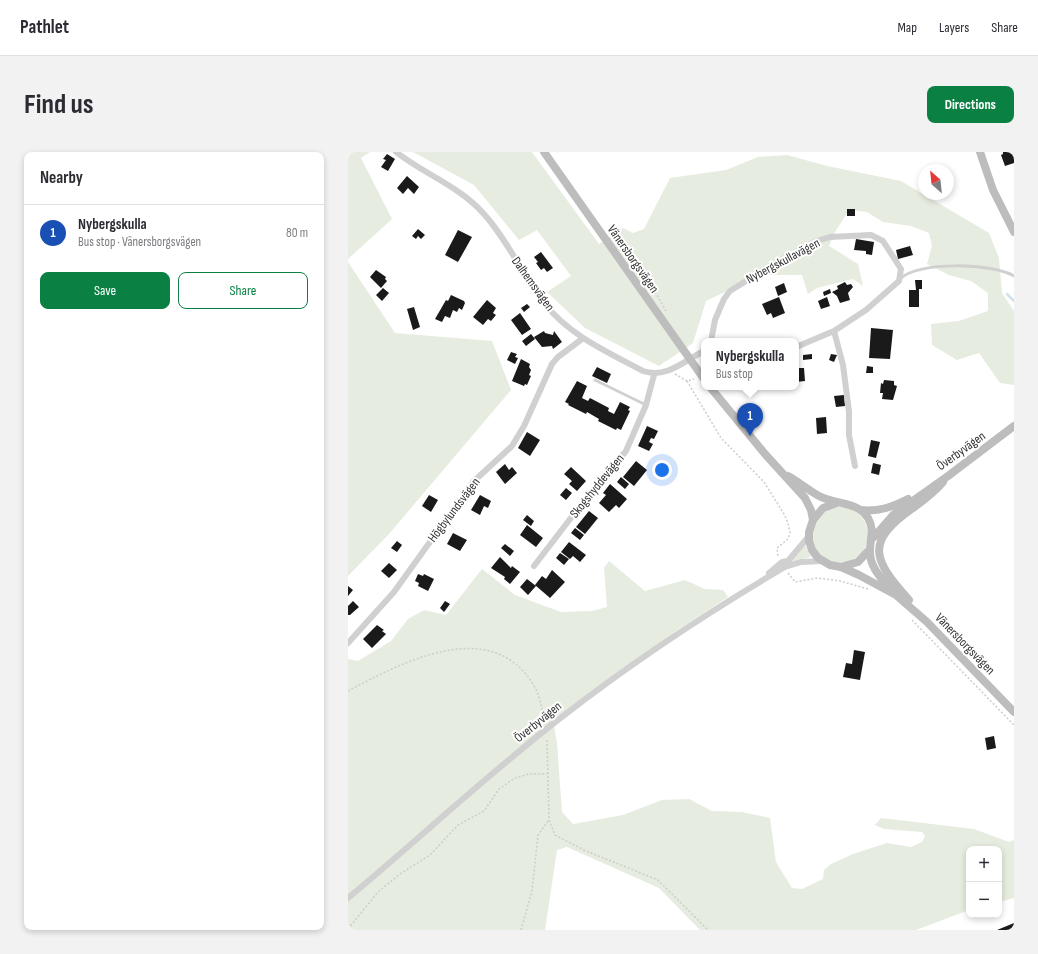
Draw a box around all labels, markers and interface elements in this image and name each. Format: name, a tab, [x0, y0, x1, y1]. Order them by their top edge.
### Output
text: Pathlet	[20, 16, 69, 39]
text: Map	[897, 19, 917, 36]
text: Layers	[939, 19, 969, 36]
text: Share	[991, 19, 1018, 36]
button: Directions	[927, 86, 1014, 123]
text: Find us	[24, 88, 93, 121]
north arrow	[918, 164, 954, 200]
text: Nearby	[40, 168, 83, 188]
text: Nybergskulla	[78, 215, 147, 234]
street label: Vänersborgsvägen	[604, 222, 662, 296]
text: 1	[50, 225, 56, 241]
text: 80 m	[286, 225, 308, 241]
text: Bus stop · Vänersborgsvägen	[78, 234, 201, 250]
street label: Nybergskullavägen	[743, 235, 823, 287]
street label: Dalhemsvägen	[508, 254, 558, 314]
button: Save	[40, 272, 170, 309]
button: Share	[178, 272, 308, 309]
popup	[701, 338, 799, 390]
text: Nybergskulla	[716, 347, 784, 366]
text: Bus stop	[716, 366, 753, 382]
pin: 1	[737, 403, 763, 436]
street label: Överbyvägen	[933, 427, 989, 474]
street label: Skogshyddevägen	[566, 451, 628, 521]
your location	[652, 460, 672, 480]
street label: Högbylundsvägen	[425, 475, 483, 545]
street label: Vänersborgsvägen	[932, 610, 998, 678]
street label: Överbyvägen	[510, 697, 565, 746]
map controls	[966, 846, 1002, 918]
button: +	[966, 846, 1002, 882]
button: −	[966, 882, 1002, 918]

